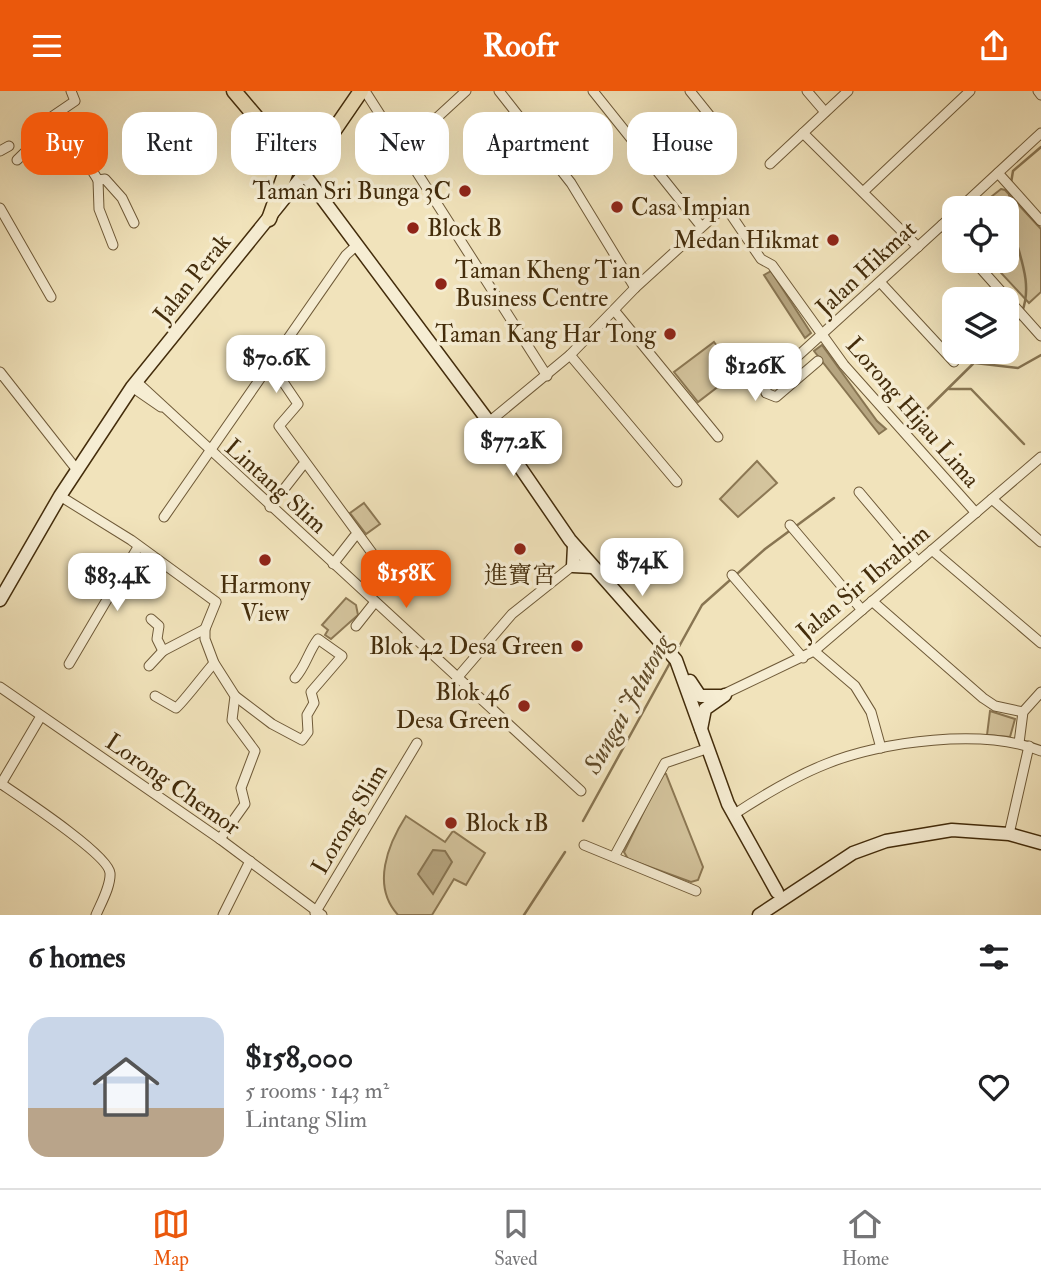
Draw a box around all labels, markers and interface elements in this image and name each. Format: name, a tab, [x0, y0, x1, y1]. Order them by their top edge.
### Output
text: Roofr	[483, 26, 558, 66]
icon: menu	[28, 27, 66, 65]
icon: share	[975, 27, 1013, 65]
chip: Buy	[21, 112, 108, 175]
chip: Rent	[122, 112, 217, 175]
chip: Filters	[231, 112, 341, 175]
chip: New	[355, 112, 449, 175]
chip: Apartment	[463, 112, 613, 175]
chip: House	[627, 112, 737, 175]
place label: Taman Sri Bunga 3C	[252, 176, 451, 207]
marker: Taman Sri Bunga 3C	[457, 183, 473, 199]
place label: Casa Impian	[631, 192, 750, 223]
map controls	[942, 196, 1019, 364]
button: locate	[942, 196, 1019, 273]
marker: Casa Impian	[609, 199, 625, 215]
place label: Block B	[427, 213, 502, 244]
street label: Jalan Hikmat	[809, 214, 923, 323]
marker: Block B	[405, 220, 421, 236]
place label: Medan Hikmat	[673, 225, 819, 256]
street label: Jalan Perak	[146, 227, 238, 330]
marker: Medan Hikmat	[825, 232, 841, 248]
place label: Taman Kheng Tian Business Centre	[455, 255, 641, 314]
marker: Taman Kheng Tian Business Centre	[433, 276, 449, 292]
button: layers	[942, 287, 1019, 364]
place label: Taman Kang Har Tong	[435, 319, 657, 350]
marker: Taman Kang Har Tong	[662, 326, 678, 342]
street label: Lorong Hijau Lima	[839, 331, 987, 495]
pin: $70.6K	[219, 335, 333, 395]
text: $70.6K	[242, 343, 310, 372]
pin: $126K	[706, 343, 804, 403]
text: $126K	[725, 351, 785, 380]
pin: $77.2K	[456, 419, 570, 478]
text: $77.2K	[480, 426, 546, 455]
street label: Lintang Slim	[218, 432, 334, 541]
street label: Jalan Sir Ibrahim	[790, 518, 936, 648]
pin: $74K	[601, 539, 683, 598]
marker: 進寶宮	[512, 541, 528, 557]
text: $74K	[616, 546, 668, 575]
pin: $158K	[357, 551, 455, 610]
marker: Harmony View	[257, 552, 273, 568]
pin: $83.4K	[60, 553, 174, 613]
text: $158K	[377, 558, 435, 587]
place label: 進寶宮	[484, 560, 556, 591]
text: $83.4K	[84, 561, 150, 590]
place label: Harmony View	[219, 570, 311, 629]
water label: Sungai Jelutong	[576, 628, 680, 781]
place label: Blok 42 Desa Green	[369, 631, 563, 662]
marker: Blok 42 Desa Green	[569, 638, 585, 654]
place label: Blok 46 Desa Green	[396, 677, 512, 736]
marker: Blok 46 Desa Green	[516, 698, 532, 714]
street label: Lorong Chemor	[99, 726, 246, 842]
street label: Lorong Slim	[304, 758, 395, 880]
place label: Block 1B	[465, 808, 549, 839]
marker: Block 1B	[443, 815, 459, 831]
icon: filters	[975, 938, 1013, 976]
text: 6 homes	[28, 939, 126, 976]
text: $158,000	[245, 1039, 353, 1076]
icon: home	[84, 1045, 168, 1129]
icon: heart	[975, 1068, 1013, 1106]
text: 5 rooms · 143 m²	[245, 1076, 389, 1105]
text: Lintang Slim	[245, 1105, 367, 1134]
tab: Map	[152, 1205, 190, 1271]
tab: Saved	[494, 1205, 538, 1271]
tab: Home	[842, 1205, 889, 1271]

